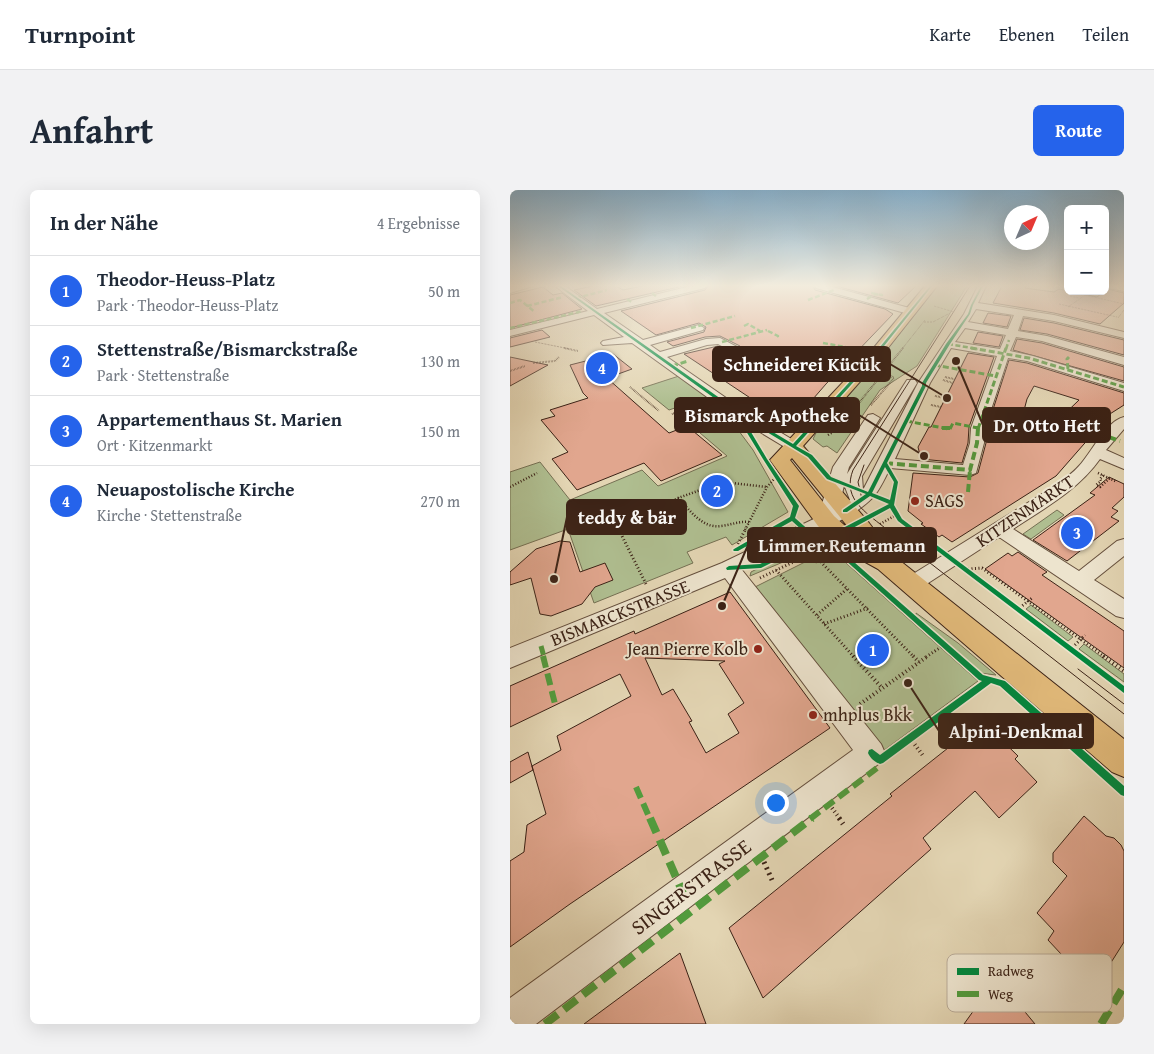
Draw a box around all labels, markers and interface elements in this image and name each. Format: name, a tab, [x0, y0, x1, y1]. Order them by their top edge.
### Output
text: Turnpoint	[25, 17, 135, 52]
text: Karte	[930, 21, 971, 48]
text: Ebenen	[999, 21, 1055, 48]
text: Teilen	[1083, 21, 1129, 48]
text: Anfahrt	[30, 105, 153, 156]
button: Route	[1033, 105, 1124, 156]
north arrow	[1004, 205, 1049, 250]
map controls	[1064, 205, 1109, 295]
button: +	[1064, 205, 1109, 250]
text: In der Nähe	[50, 207, 158, 238]
text: 4 Ergebnisse	[377, 211, 460, 235]
button: −	[1064, 250, 1109, 295]
text: Theodor-Heuss-Platz	[97, 265, 275, 293]
text: 1	[62, 279, 70, 303]
text: 50 m	[428, 279, 460, 303]
text: Park · Theodor-Heuss-Platz	[97, 293, 278, 317]
text: Stettenstraße/Bismarckstraße	[97, 335, 358, 363]
callout: Schneiderei Kücük	[713, 347, 890, 381]
text: 2	[62, 349, 70, 373]
text: 130 m	[420, 349, 460, 373]
pin: 4	[586, 349, 618, 387]
text: Schneiderei Kücük	[723, 350, 881, 378]
text: Park · Stettenstraße	[97, 363, 229, 387]
callout: Bismarck Apotheke	[675, 398, 859, 432]
text: Bismarck Apotheke	[685, 401, 849, 429]
text: Appartementhaus St. Marien	[97, 405, 342, 433]
callout: Dr. Otto Hett	[983, 408, 1110, 442]
text: Dr. Otto Hett	[994, 411, 1101, 439]
text: 3	[62, 419, 70, 443]
text: 150 m	[420, 419, 460, 443]
text: Ort · Kitzenmarkt	[97, 433, 213, 457]
street label: KITZENMARKT	[970, 468, 1079, 554]
pin: 2	[701, 472, 733, 510]
text: Neuapostolische Kirche	[97, 475, 295, 503]
place label: SAGS	[925, 487, 964, 514]
text: 4	[62, 489, 70, 513]
text: 270 m	[420, 489, 460, 513]
marker: SAGS	[909, 495, 921, 507]
callout: teddy & bär	[567, 500, 686, 534]
text: Kirche · Stettenstraße	[97, 503, 242, 527]
text: teddy & bär	[578, 503, 677, 531]
pin: 3	[1061, 514, 1093, 552]
callout: Limmer.Reutemann	[748, 528, 936, 562]
text: Limmer.Reutemann	[758, 531, 926, 559]
street label: BISMARCKSTRASSE	[546, 572, 693, 653]
pin: 1	[857, 631, 889, 669]
place label: Jean Pierre Kolb	[625, 635, 748, 662]
marker: Jean Pierre Kolb	[752, 643, 764, 655]
place label: mhplus Bkk	[823, 701, 913, 728]
marker: mhplus Bkk	[807, 709, 819, 721]
callout: Alpini-Denkmal	[939, 714, 1093, 748]
text: Alpini-Denkmal	[949, 717, 1083, 745]
your location	[763, 790, 789, 816]
street label: SINGERSTRASSE	[624, 831, 758, 942]
legend	[947, 954, 1112, 1012]
text: Radweg	[988, 961, 1033, 981]
text: Weg	[988, 984, 1013, 1004]

